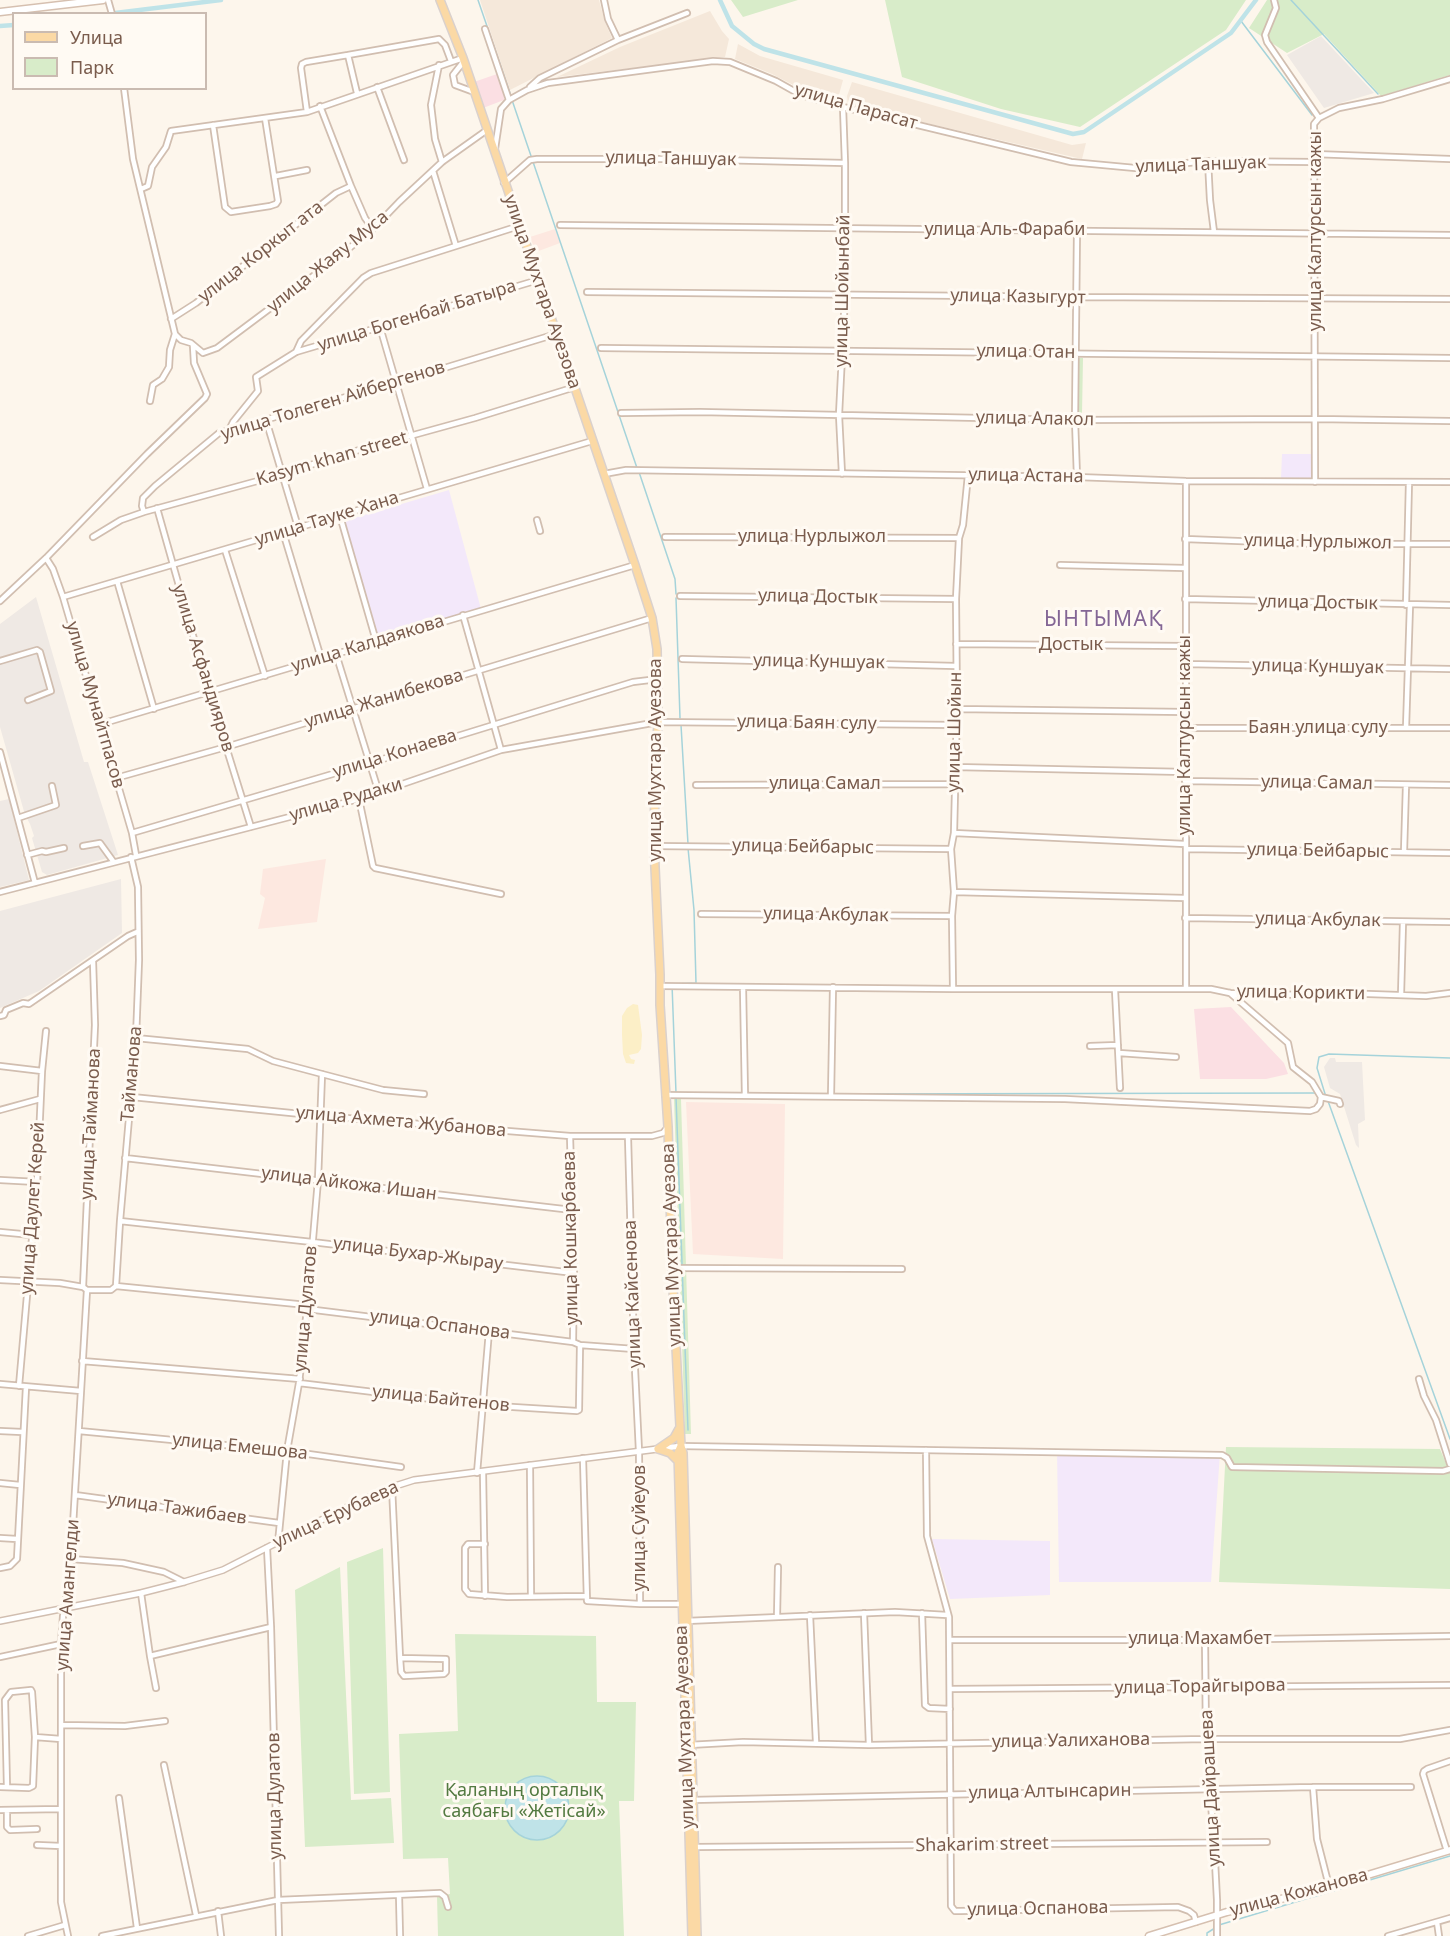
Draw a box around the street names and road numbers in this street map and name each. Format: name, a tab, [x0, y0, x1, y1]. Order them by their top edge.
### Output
street label: улица Парасат	[792, 79, 920, 135]
street label: улица Калтурсын кажы	[1305, 131, 1327, 331]
street label: улица Таншуак	[605, 147, 737, 171]
street label: улица Таншуак	[1135, 152, 1267, 178]
street label: улица Мухтара Ауезова	[499, 192, 585, 392]
street label: улица Коркыт ата	[194, 196, 328, 308]
street label: улица Жаяу Муса	[263, 206, 393, 318]
street label: улица Шойынбай	[831, 214, 855, 368]
street label: улица Аль-Фараби	[925, 219, 1085, 241]
street label: улица Богенбай Батыра	[315, 275, 519, 357]
street label: улица Казыгурт	[950, 285, 1086, 309]
street label: улица Отан	[976, 340, 1076, 364]
street label: улица Толеген Айбергенов	[218, 357, 448, 445]
street label: улица Алакол	[976, 407, 1094, 431]
street label: Kasym khan street	[254, 427, 410, 491]
street label: улица Астана	[968, 464, 1084, 488]
street label: улица Тауке Хана	[252, 487, 402, 551]
street label: улица Нурлыжол	[738, 526, 886, 548]
street label: улица Нурлыжол	[1244, 530, 1392, 554]
street label: улица Асфандияров	[167, 581, 239, 755]
street label: улица Достык	[758, 585, 878, 609]
street label: улица Достык	[1258, 591, 1378, 615]
street label: улица Калдаякова	[289, 610, 447, 678]
street label: улица Мунайтпасов	[61, 619, 129, 791]
street label: Достык	[1039, 634, 1103, 656]
street label: улица Калтурсын кажы	[1174, 635, 1196, 835]
street label: улица Куншуак	[753, 650, 885, 674]
street label: улица Куншуак	[1252, 655, 1384, 679]
street label: улица Мухтара Ауезова	[645, 658, 667, 862]
street label: улица Жанибекова	[302, 665, 466, 733]
street label: улица Шойын	[943, 671, 967, 793]
street label: улица Баян сулу	[737, 711, 877, 735]
street label: Баян улица сулу	[1248, 717, 1388, 739]
street label: улица Конаева	[330, 725, 460, 783]
street label: улица Самал	[1261, 771, 1373, 795]
street label: улица Самал	[769, 773, 881, 795]
street label: улица Рудаки	[287, 774, 405, 826]
street label: улица Бейбарыс	[732, 835, 874, 859]
street label: улица Бейбарыс	[1247, 839, 1389, 863]
street label: улица Акбулак	[763, 903, 889, 927]
street label: улица Акбулак	[1255, 908, 1381, 932]
street label: улица Корикти	[1237, 981, 1365, 1005]
street label: Тайманова	[117, 1025, 147, 1123]
street label: улица Тайманова	[76, 1048, 106, 1200]
street label: улица Ахмета Жубанова	[295, 1102, 507, 1142]
street label: улица Даулет Керей	[16, 1121, 50, 1295]
street label: улица Мухтара Ауезова	[658, 1143, 686, 1347]
street label: улица Кошкарбаева	[559, 1151, 583, 1325]
street label: улица Айкожа Ишан	[260, 1163, 438, 1205]
street label: улица Кайсенова	[620, 1219, 646, 1369]
street label: улица Бухар-Жырау	[332, 1233, 504, 1275]
street label: улица Дулатов	[290, 1245, 322, 1373]
street label: улица Оспанова	[369, 1306, 511, 1344]
street label: улица Байтенов	[371, 1381, 511, 1417]
street label: улица Емешова	[171, 1429, 309, 1465]
street label: улица Суйеуов	[629, 1465, 651, 1591]
street label: улица Ерубаева	[270, 1476, 402, 1554]
street label: улица Тажибаев	[106, 1489, 248, 1529]
street label: улица Амангелди	[52, 1518, 84, 1672]
street label: улица Мухтара Ауезова	[671, 1625, 699, 1829]
street label: улица Махамбет	[1128, 1628, 1272, 1650]
street label: улица Торайгырова	[1114, 1675, 1286, 1699]
street label: улица Дайрашева	[1196, 1709, 1226, 1867]
street label: улица Уалиханова	[992, 1729, 1150, 1753]
street label: улица Дулатов	[263, 1732, 287, 1860]
street label: улица Алтынсарин	[968, 1780, 1132, 1804]
street label: Shakarim street	[915, 1833, 1049, 1857]
street label: улица Кожанова	[1228, 1864, 1370, 1922]
street label: улица Оспанова	[967, 1897, 1109, 1921]

